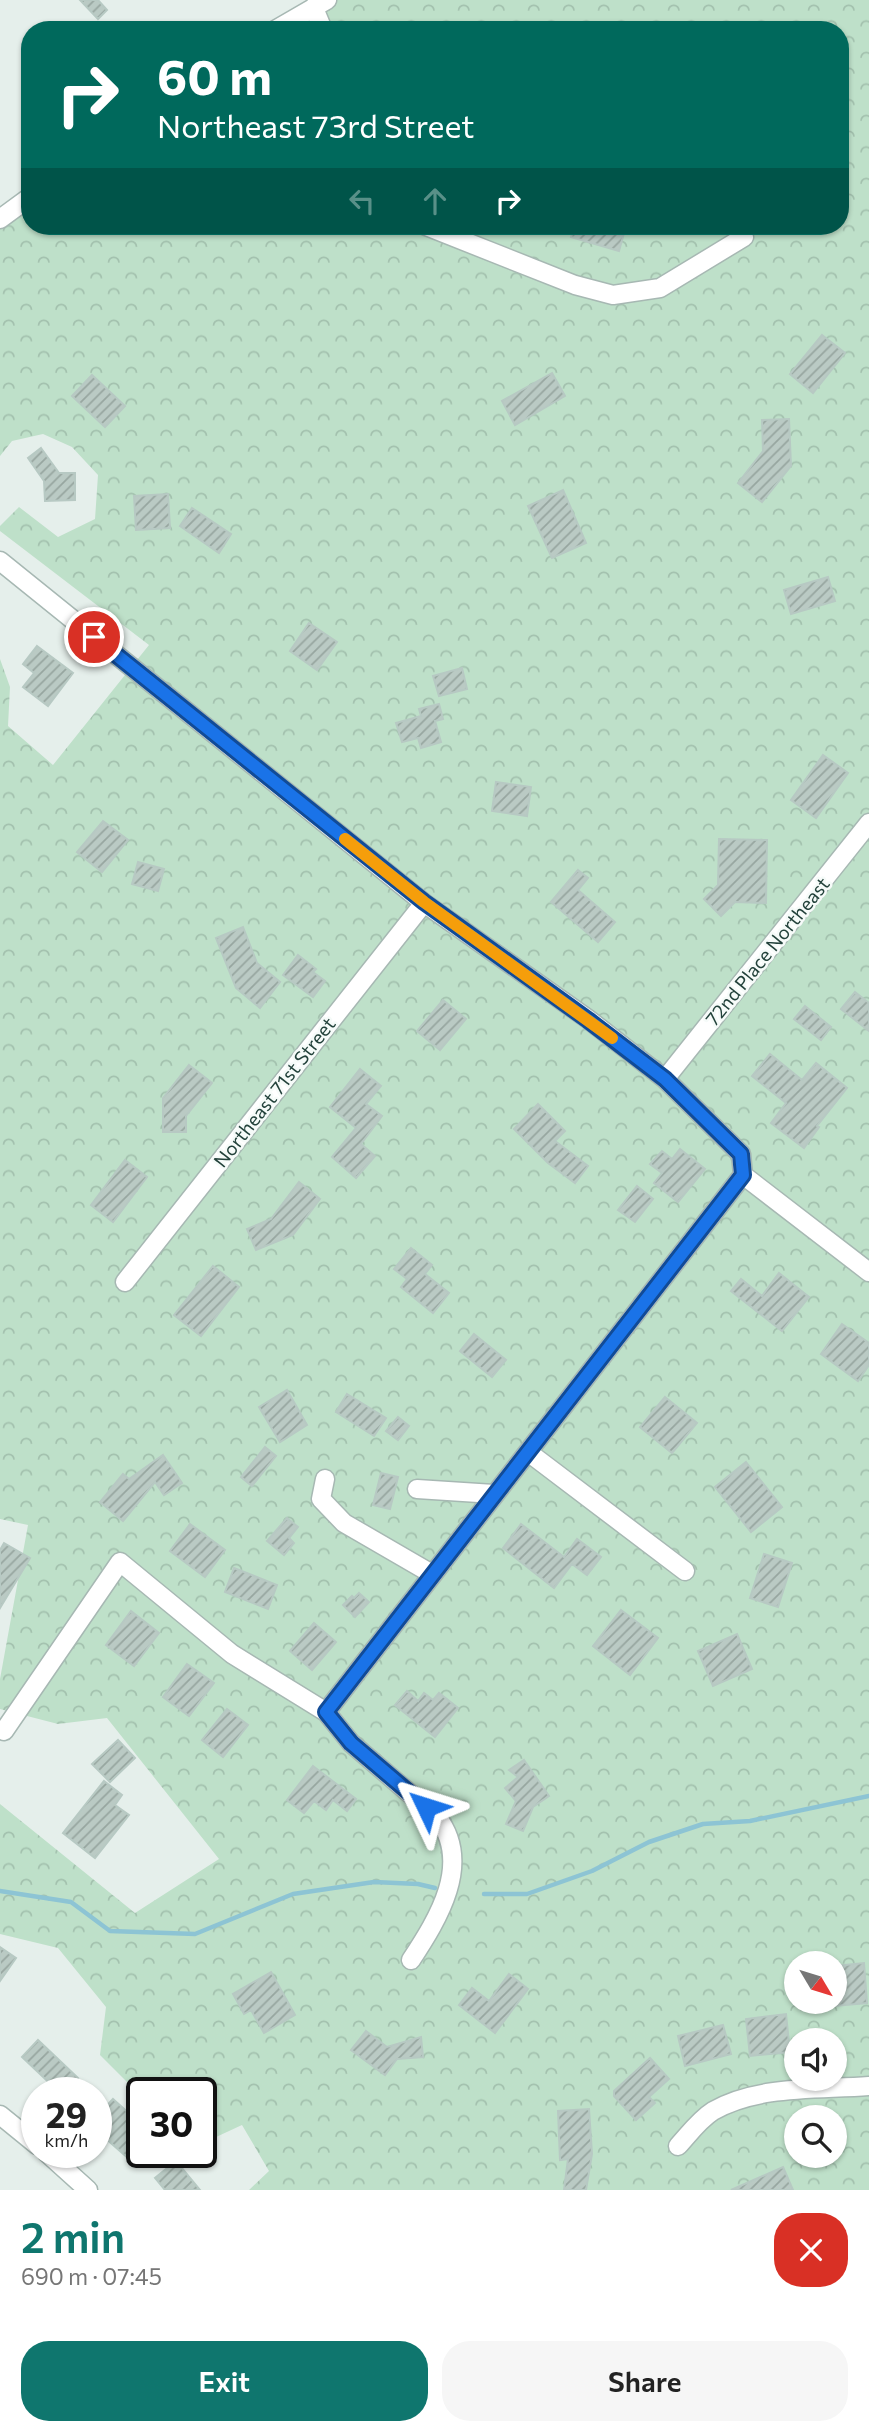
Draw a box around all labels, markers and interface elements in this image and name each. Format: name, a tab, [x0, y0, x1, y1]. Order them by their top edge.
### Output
text: 60 m	[157, 45, 272, 105]
icon: right	[42, 49, 133, 140]
text: Northeast 73rd Street	[157, 105, 474, 145]
icon: left	[343, 182, 381, 220]
icon: ahead	[416, 182, 454, 220]
icon: right	[489, 182, 527, 220]
pin	[64, 607, 124, 667]
icon: arrive	[75, 618, 113, 656]
street label: 72nd Place Northeast	[700, 872, 834, 1030]
street label: Northeast 71st Street	[208, 1012, 340, 1172]
position arrow	[389, 1770, 463, 1844]
north arrow	[784, 1951, 847, 2014]
map controls	[784, 1951, 847, 2168]
button: sound	[784, 2028, 847, 2091]
speed limit sign: 30	[126, 2077, 217, 2168]
text: 29	[46, 2092, 87, 2135]
button: search	[784, 2105, 847, 2168]
text: km/h	[45, 2129, 88, 2151]
text: 2 min	[21, 2210, 125, 2262]
button: close	[774, 2213, 848, 2287]
text: 690 m · 07:45	[21, 2262, 162, 2290]
button: Exit	[21, 2341, 428, 2421]
button: Share	[442, 2341, 848, 2421]

